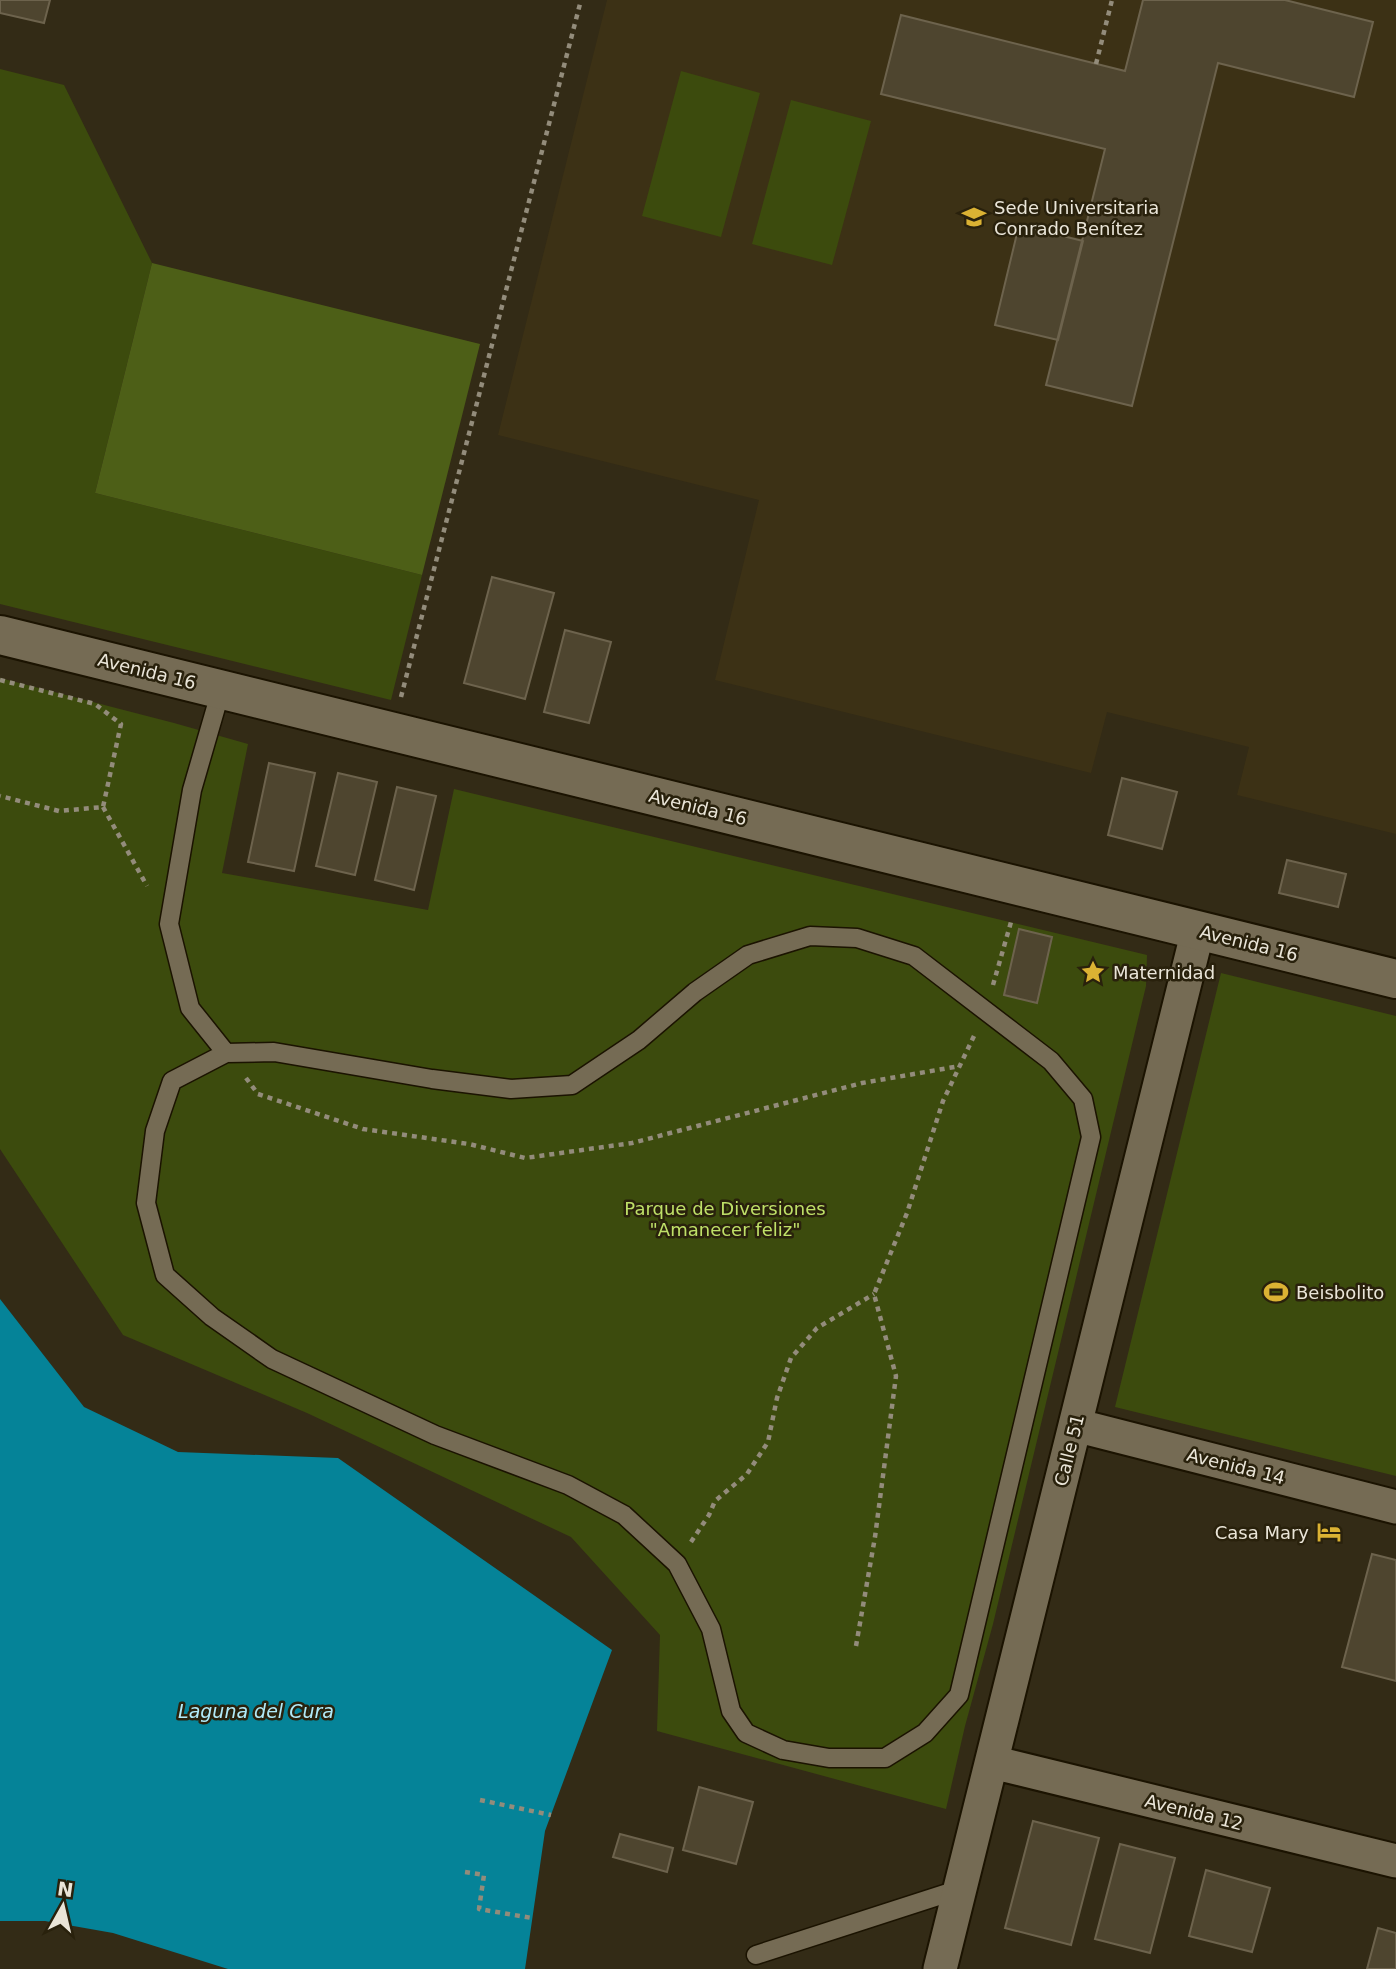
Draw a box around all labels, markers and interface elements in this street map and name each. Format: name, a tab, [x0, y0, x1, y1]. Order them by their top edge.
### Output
place label: Sede Universitaria Conrado Benítez	[994, 197, 1159, 239]
school or university icon: Sede Universitaria Conrado Benítez	[960, 203, 988, 231]
street label: Avenida 16	[96, 649, 198, 693]
street label: Avenida 16	[647, 785, 749, 829]
street label: Avenida 16	[1198, 921, 1300, 965]
place icon: Maternidad	[1079, 958, 1107, 986]
place label: Maternidad	[1113, 962, 1215, 983]
park label: Parque de Diversiones "Amanecer feliz"	[624, 1198, 826, 1240]
sports icon: Beisbolito	[1262, 1278, 1290, 1306]
place label: Beisbolito	[1296, 1282, 1384, 1303]
street label: Calle 51	[1050, 1412, 1088, 1488]
street label: Avenida 14	[1185, 1444, 1287, 1488]
hotel icon: Casa Mary	[1315, 1518, 1343, 1546]
place label: Casa Mary	[1215, 1522, 1309, 1543]
water label: Laguna del Cura	[178, 1700, 334, 1722]
street label: Avenida 12	[1143, 1790, 1245, 1834]
north arrow	[28, 1871, 98, 1941]
text: N	[56, 1877, 75, 1901]

